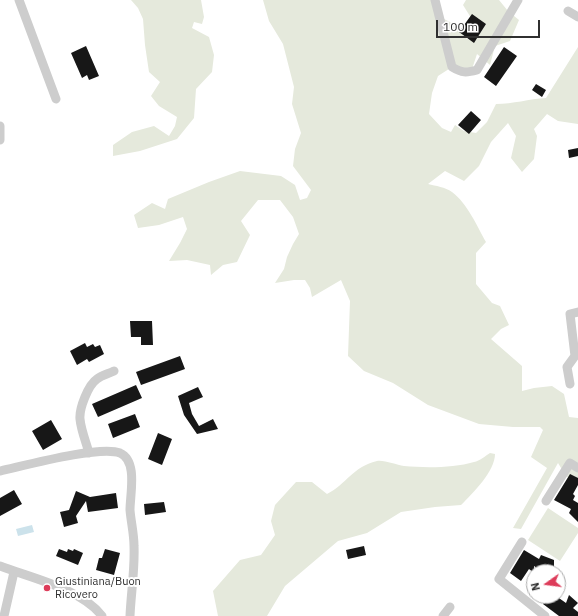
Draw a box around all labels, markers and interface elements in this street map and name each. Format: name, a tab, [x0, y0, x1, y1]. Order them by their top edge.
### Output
scale bar	[438, 12, 542, 38]
text: 100 m	[443, 19, 478, 34]
north arrow	[526, 564, 566, 604]
place label: Giustiniana/Buon Ricovero	[55, 575, 141, 601]
text: N	[528, 581, 543, 592]
marker: Giustiniana/Buon Ricovero	[42, 583, 52, 593]

